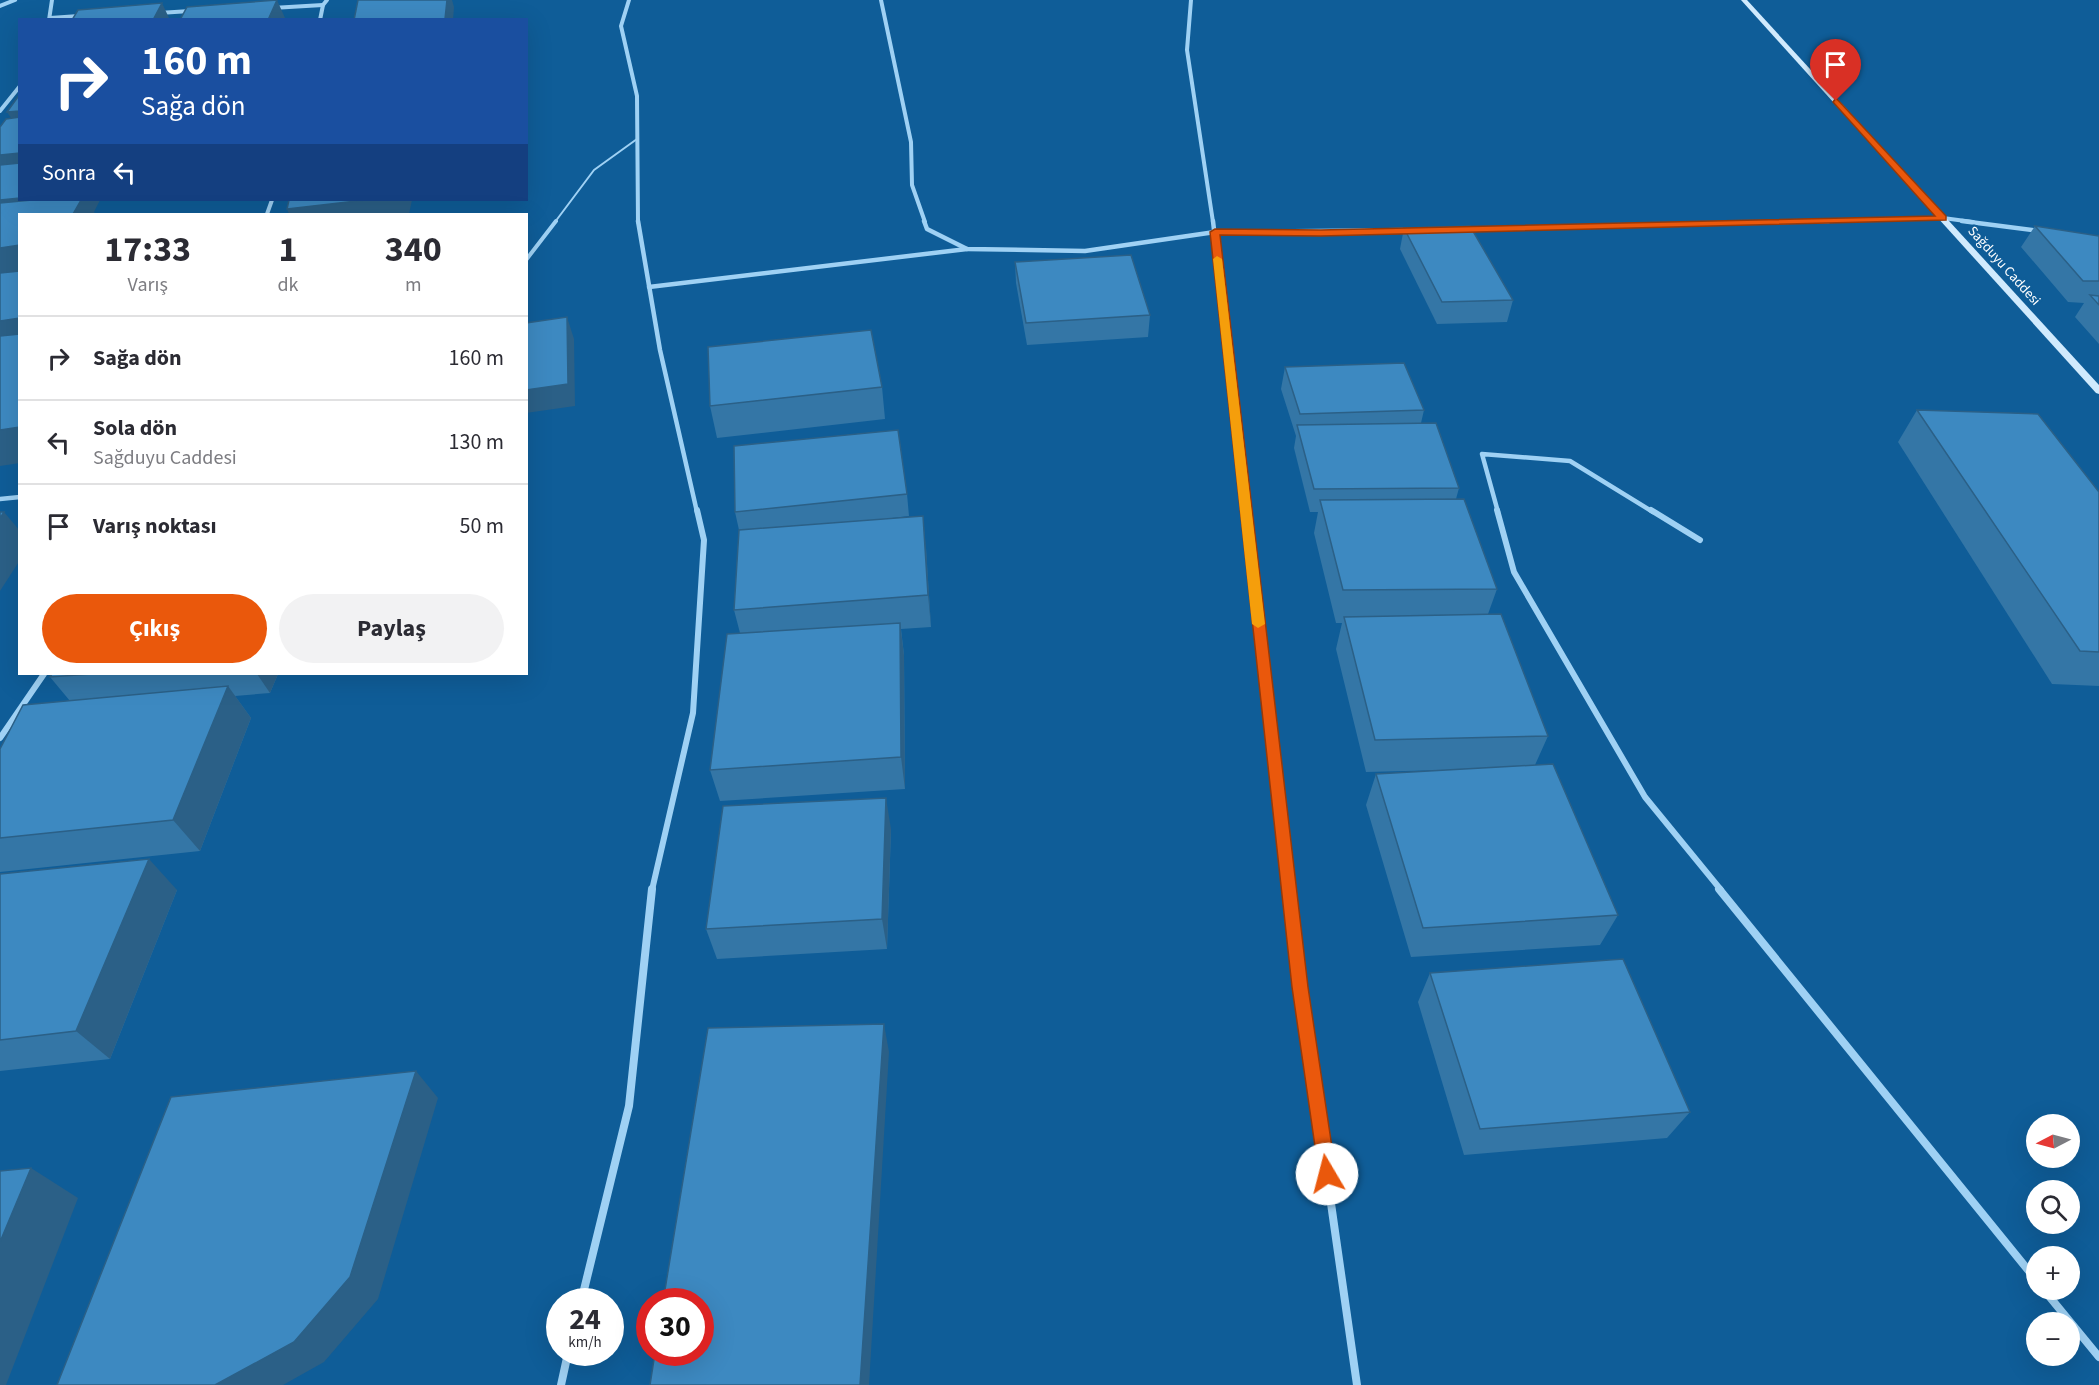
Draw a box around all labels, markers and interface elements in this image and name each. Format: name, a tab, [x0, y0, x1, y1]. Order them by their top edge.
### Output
text: 160 m	[141, 31, 252, 91]
pin	[1810, 39, 1861, 101]
icon: right	[42, 42, 120, 120]
icon: arrive	[1819, 48, 1852, 81]
text: Sağa dön	[141, 87, 246, 126]
icon: left	[108, 156, 141, 189]
text: Sonra	[42, 157, 96, 189]
street label: Sağduyu Caddesi	[1963, 222, 2045, 310]
text: 17:33	[104, 224, 191, 275]
text: 1	[278, 224, 297, 275]
text: 340	[385, 224, 442, 275]
text: Varış	[128, 271, 168, 299]
text: dk	[277, 271, 298, 299]
text: m	[405, 271, 422, 299]
icon: right	[42, 342, 75, 375]
text: Sağa dön	[93, 342, 182, 374]
text: 160 m	[449, 342, 504, 374]
text: Sola dön	[93, 412, 177, 444]
icon: left	[42, 426, 75, 459]
text: 130 m	[449, 426, 504, 458]
text: Sağduyu Caddesi	[93, 444, 237, 472]
icon: arrive	[42, 510, 75, 543]
text: Varış noktası	[93, 510, 217, 542]
text: 50 m	[459, 510, 504, 542]
button: Çıkış	[42, 594, 267, 663]
button: Paylaş	[279, 594, 504, 663]
north arrow	[2026, 1114, 2080, 1168]
map controls	[2026, 1114, 2080, 1366]
position arrow	[1295, 1142, 1359, 1206]
button: search	[2026, 1180, 2080, 1234]
button: +	[2026, 1246, 2080, 1300]
speed limit sign: 30	[636, 1288, 714, 1366]
text: 24	[569, 1298, 601, 1341]
button: −	[2026, 1312, 2080, 1366]
text: km/h	[568, 1332, 602, 1353]

